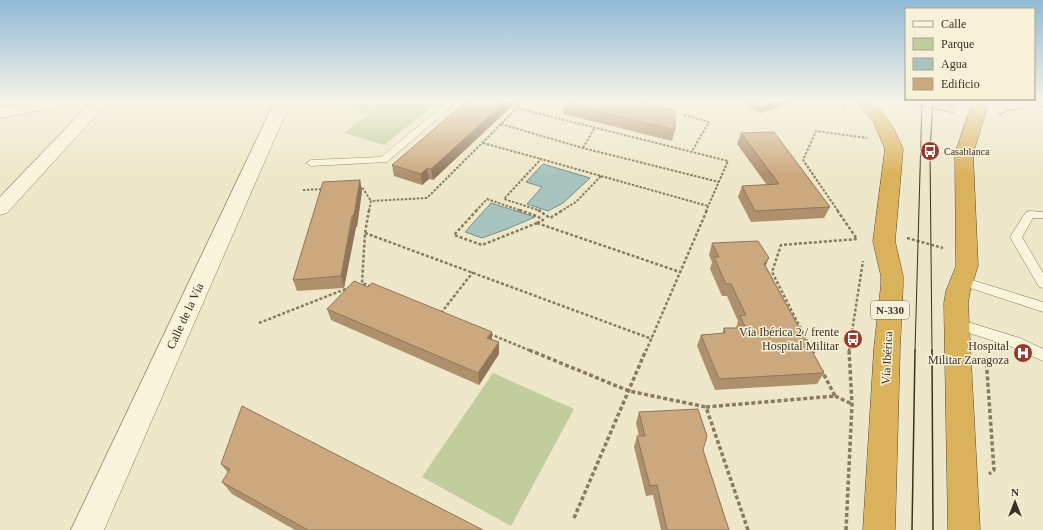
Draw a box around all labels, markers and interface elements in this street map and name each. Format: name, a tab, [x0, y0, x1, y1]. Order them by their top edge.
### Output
legend	[905, 8, 1035, 100]
text: Calle	[941, 17, 966, 31]
text: Parque	[941, 37, 974, 51]
text: Agua	[941, 57, 968, 71]
text: Edificio	[941, 77, 980, 91]
bus stop icon: Casablanca	[919, 140, 941, 162]
place label: Casablanca	[944, 146, 990, 157]
street label: Calle de la Vía	[164, 280, 207, 351]
road number: N-330	[871, 301, 909, 319]
place label: Vía Ibérica 2 / frente Hospital Militar	[739, 325, 839, 353]
bus stop icon: Vía Ibérica 2 / frente Hospital Militar	[842, 328, 864, 350]
street label: Vía Ibérica	[879, 330, 895, 385]
place label: Hospital Militar Zaragoza	[928, 339, 1010, 367]
hospital icon: Hospital Militar Zaragoza	[1012, 342, 1034, 364]
north arrow	[995, 482, 1035, 522]
text: N	[1011, 486, 1019, 498]

